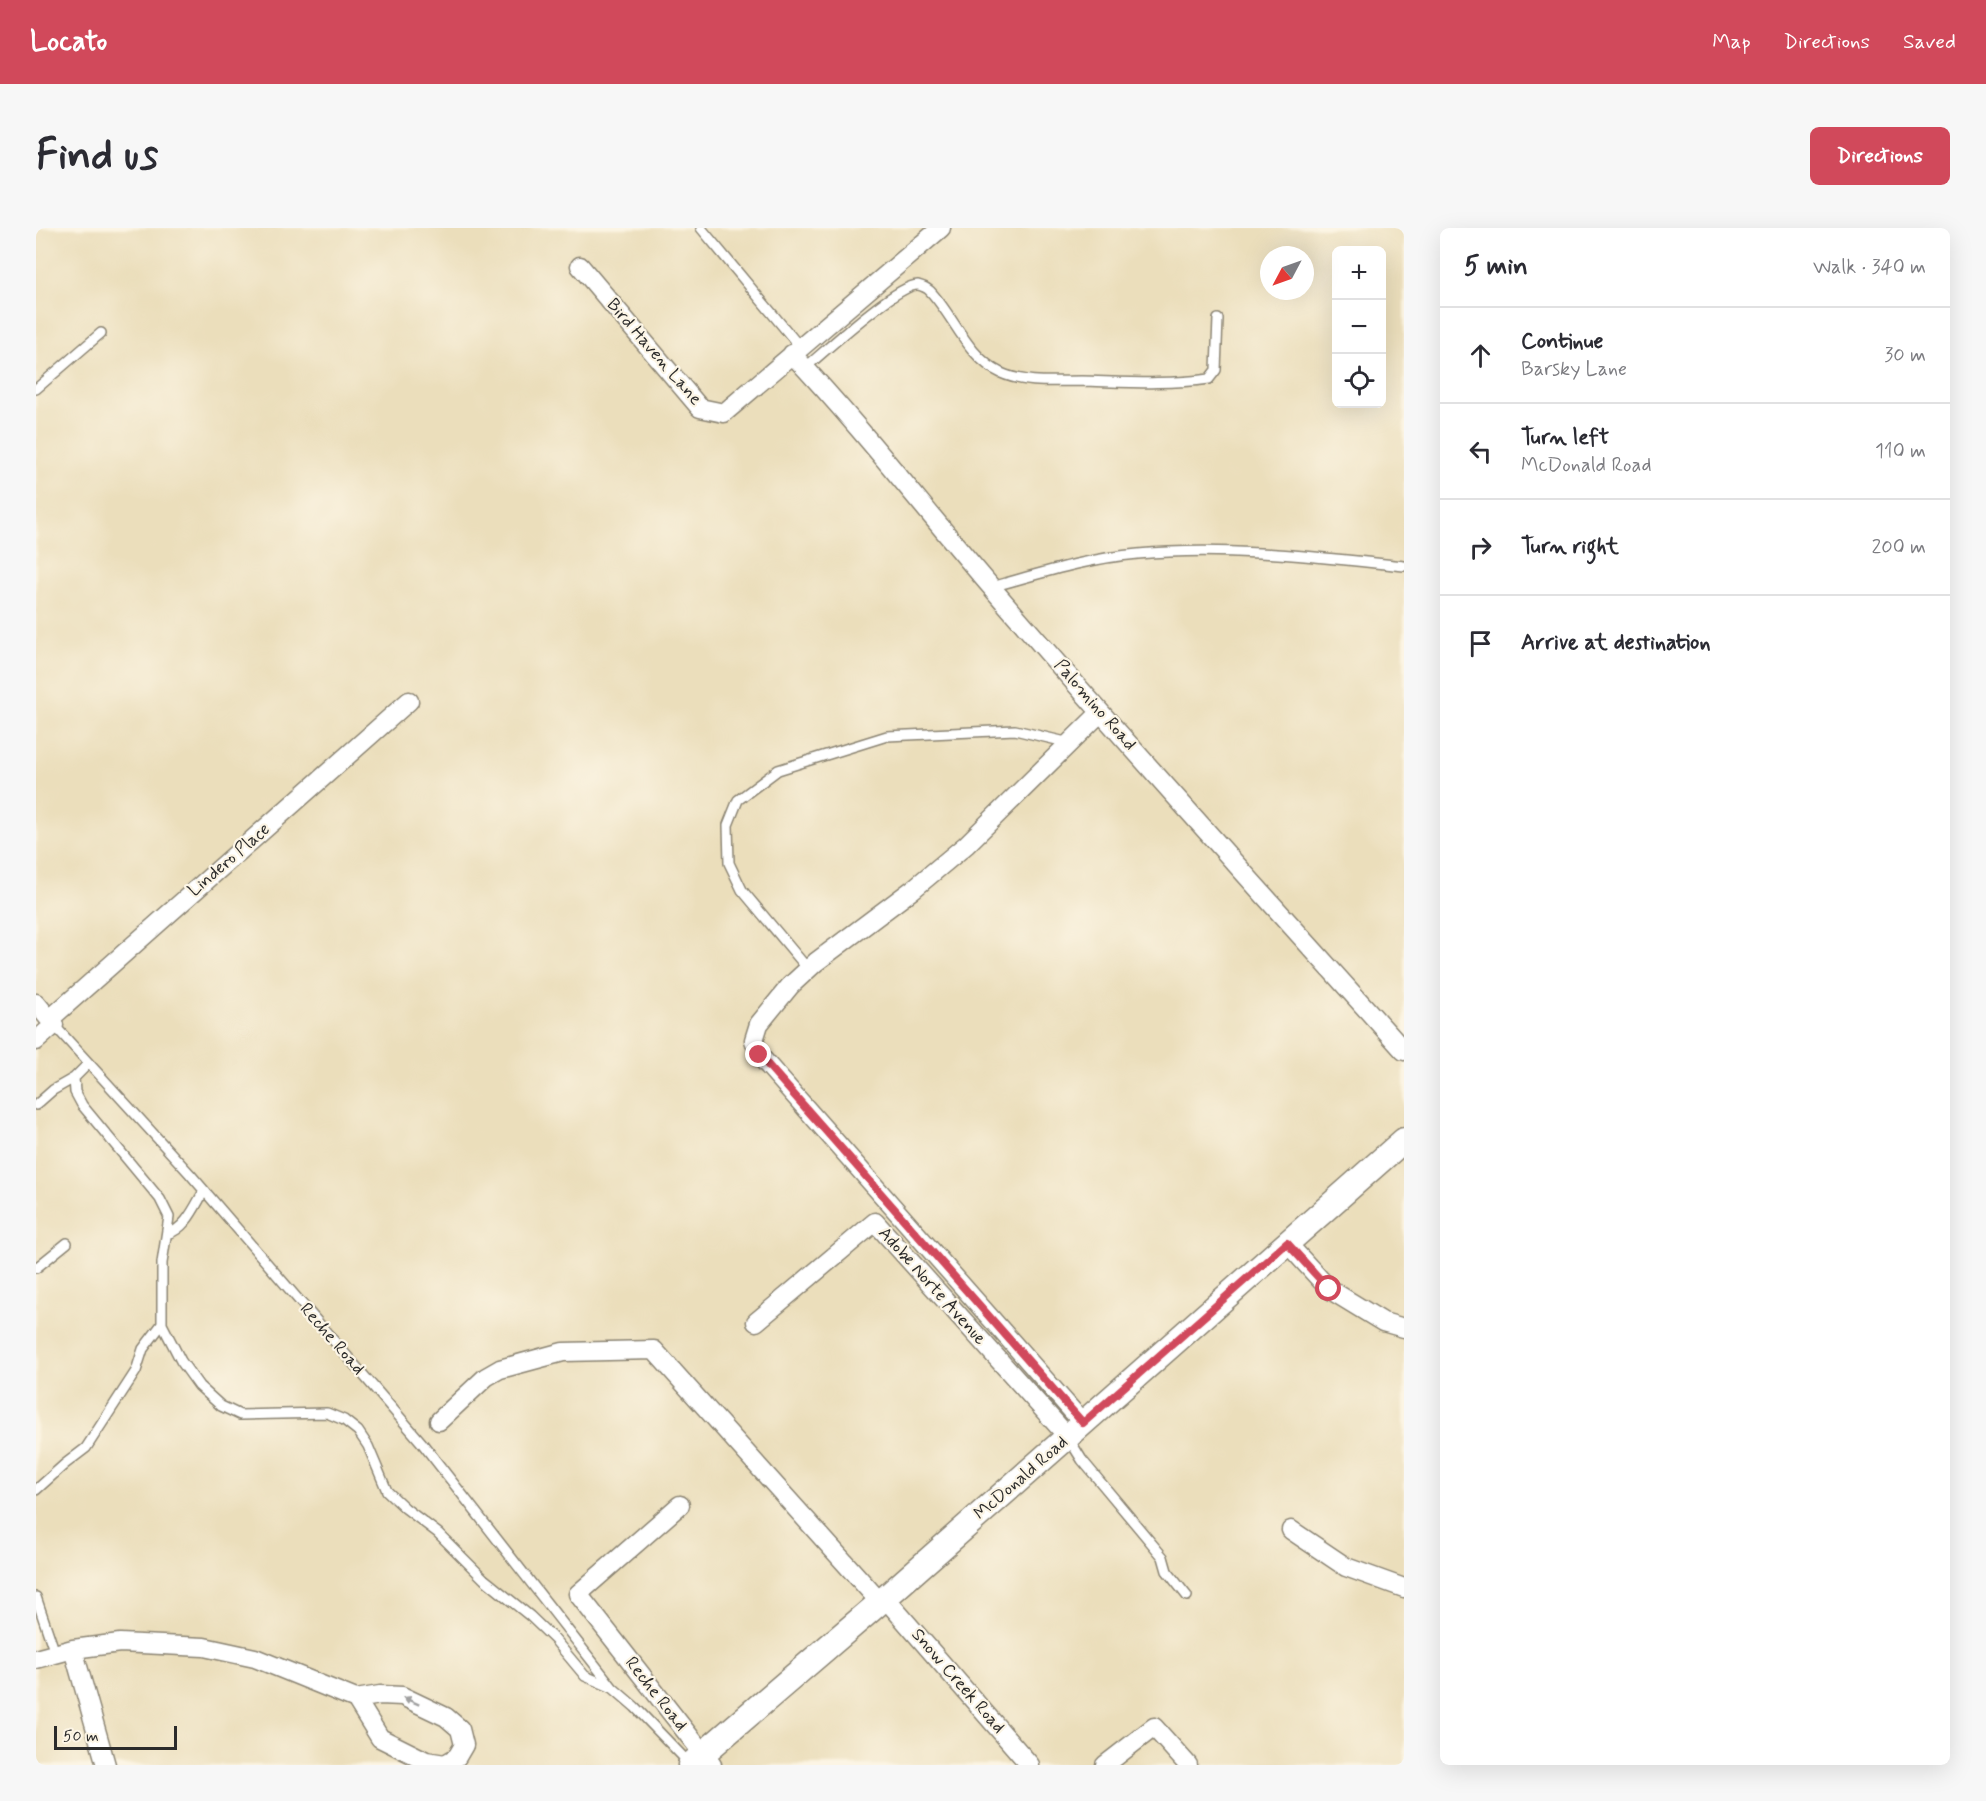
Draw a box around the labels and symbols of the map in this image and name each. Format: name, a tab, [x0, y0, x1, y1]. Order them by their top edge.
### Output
north arrow	[1260, 246, 1314, 300]
street label: Bird Haven Lane	[601, 293, 707, 411]
street label: Palomino Road	[1049, 654, 1141, 756]
street label: Lindero Place	[183, 818, 275, 902]
route end	[745, 1041, 771, 1067]
street label: Adobe Norte Avenue	[873, 1222, 991, 1350]
route start	[1315, 1275, 1341, 1301]
street label: Reche Road	[294, 1298, 370, 1380]
street label: McDonald Road	[969, 1430, 1073, 1526]
street label: Snow Creek Road	[906, 1623, 1010, 1739]
street label: Reche Road	[619, 1652, 693, 1736]
one-way arrow	[403, 1696, 420, 1705]
scale bar	[54, 1723, 177, 1750]

